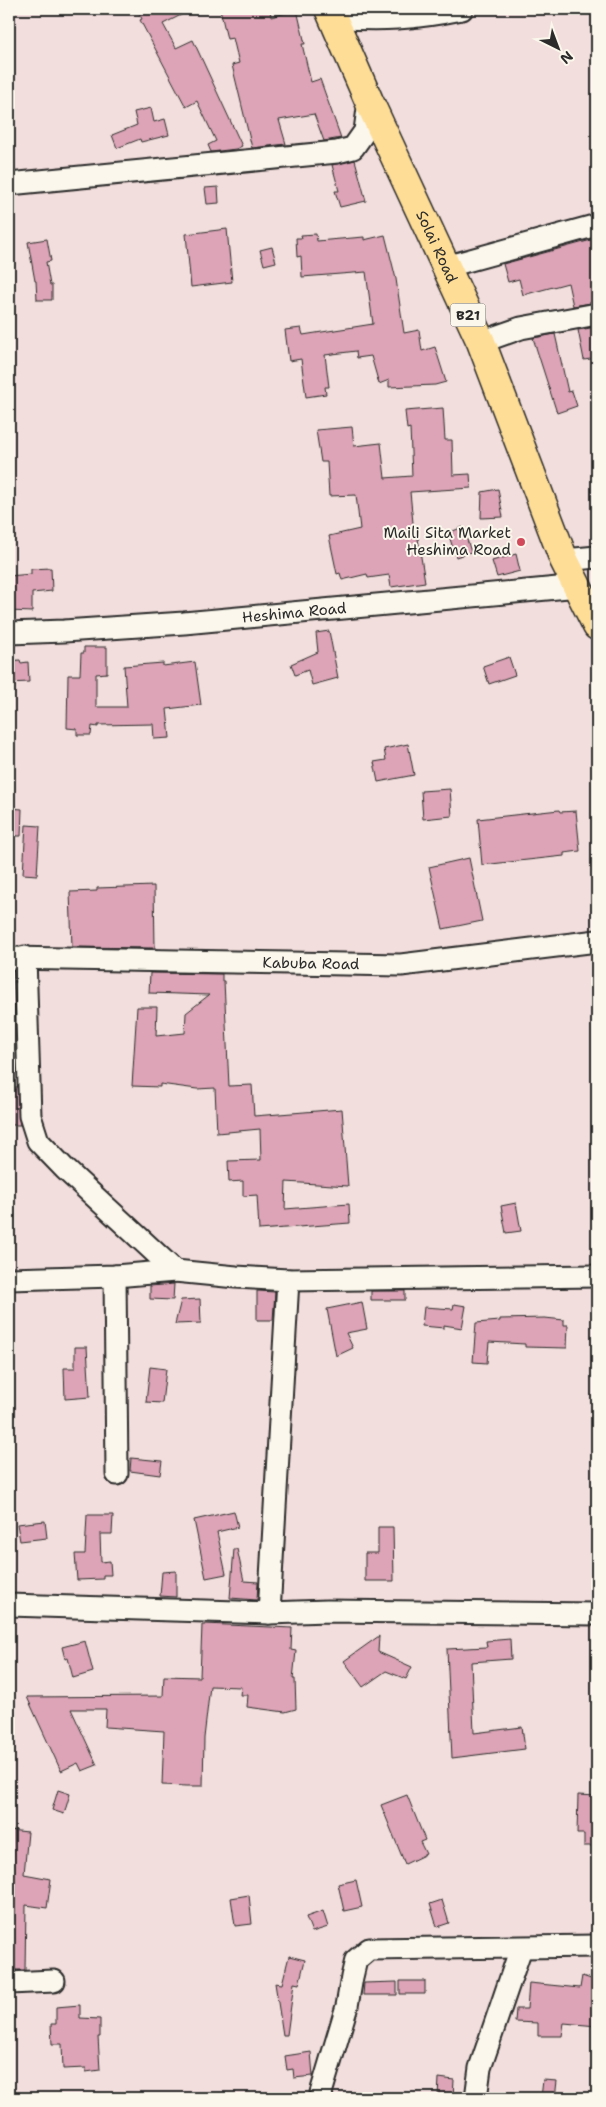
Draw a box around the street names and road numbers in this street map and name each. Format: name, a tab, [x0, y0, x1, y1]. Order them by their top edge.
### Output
street label: Solai Road	[411, 207, 462, 287]
road number: B21	[450, 304, 486, 326]
street label: Heshima Road	[241, 598, 348, 628]
street label: Kabuba Road	[262, 953, 360, 974]

